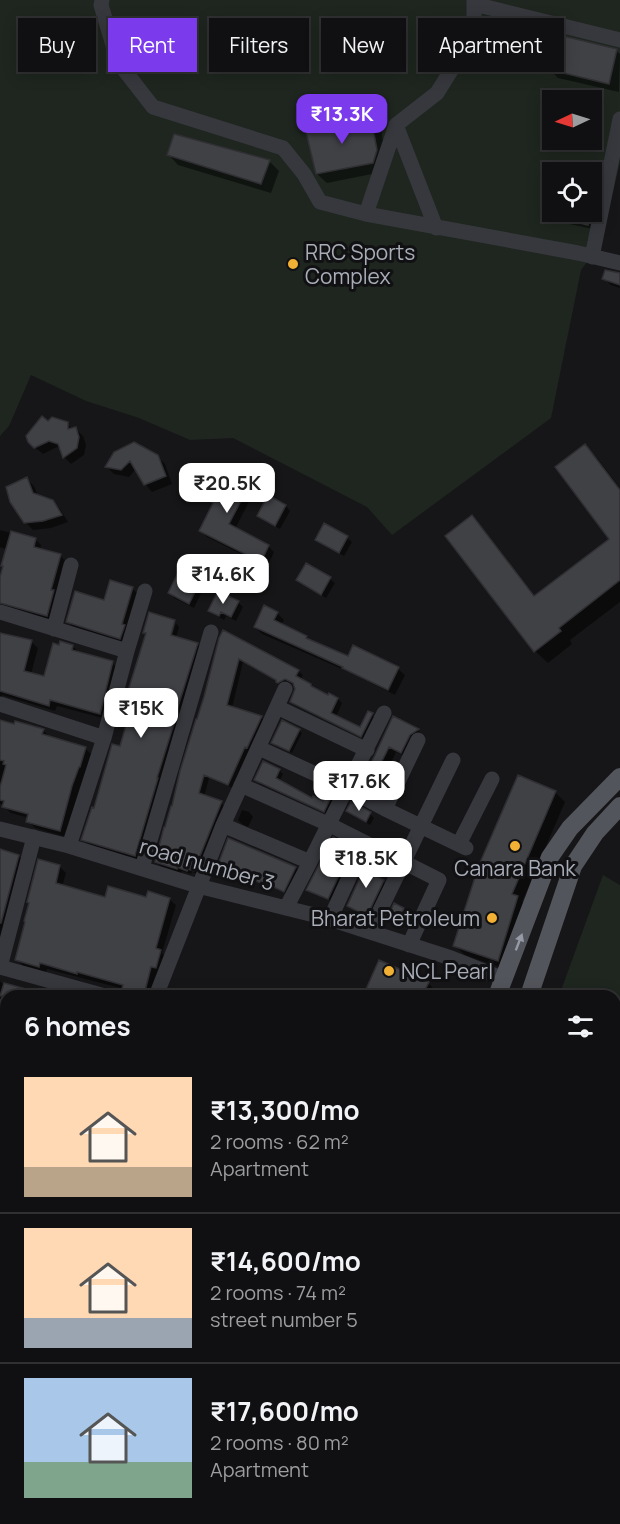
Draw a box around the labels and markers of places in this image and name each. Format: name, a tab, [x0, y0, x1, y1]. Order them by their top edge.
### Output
pin: ₹13.3K	[293, 94, 391, 145]
place label: RRC Sports Complex	[305, 238, 415, 290]
marker: RRC Sports Complex	[286, 257, 300, 271]
pin: ₹20.5K	[178, 463, 276, 514]
pin: ₹14.6K	[174, 554, 272, 605]
pin: ₹15K	[105, 688, 177, 739]
pin: ₹17.6K	[310, 761, 408, 812]
pin: ₹18.5K	[317, 838, 415, 889]
marker: Canara Bank	[508, 839, 522, 853]
place label: Canara Bank	[454, 854, 576, 882]
place label: Bharat Petroleum	[311, 904, 480, 932]
marker: Bharat Petroleum	[485, 911, 499, 925]
place label: NCL Pearl	[401, 957, 493, 985]
marker: NCL Pearl	[382, 964, 396, 978]

